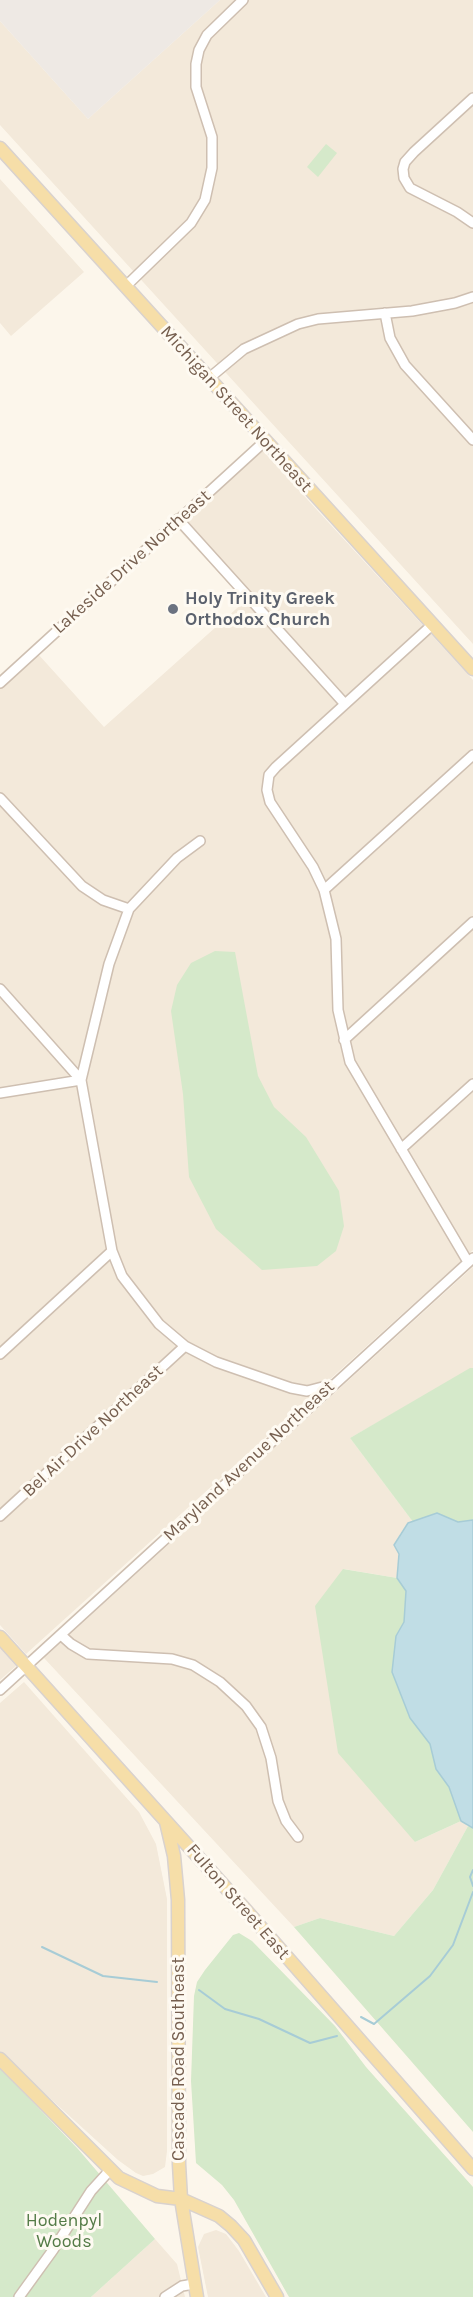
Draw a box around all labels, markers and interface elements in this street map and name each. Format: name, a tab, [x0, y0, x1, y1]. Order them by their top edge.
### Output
street label: Michigan Street Northeast	[155, 321, 317, 497]
street label: Lakeside Drive Northeast	[49, 485, 215, 639]
place label: Holy Trinity Greek Orthodox Church	[185, 588, 335, 630]
marker: Holy Trinity Greek Orthodox Church	[166, 602, 180, 616]
street label: Bel Air Drive Northeast	[18, 1360, 168, 1502]
street label: Maryland Avenue Northeast	[159, 1376, 339, 1546]
street label: Fulton Street East	[182, 1840, 294, 1964]
street label: Cascade Road Southeast	[168, 1957, 190, 2161]
park label: Hodenpyl Woods	[26, 2210, 102, 2252]

